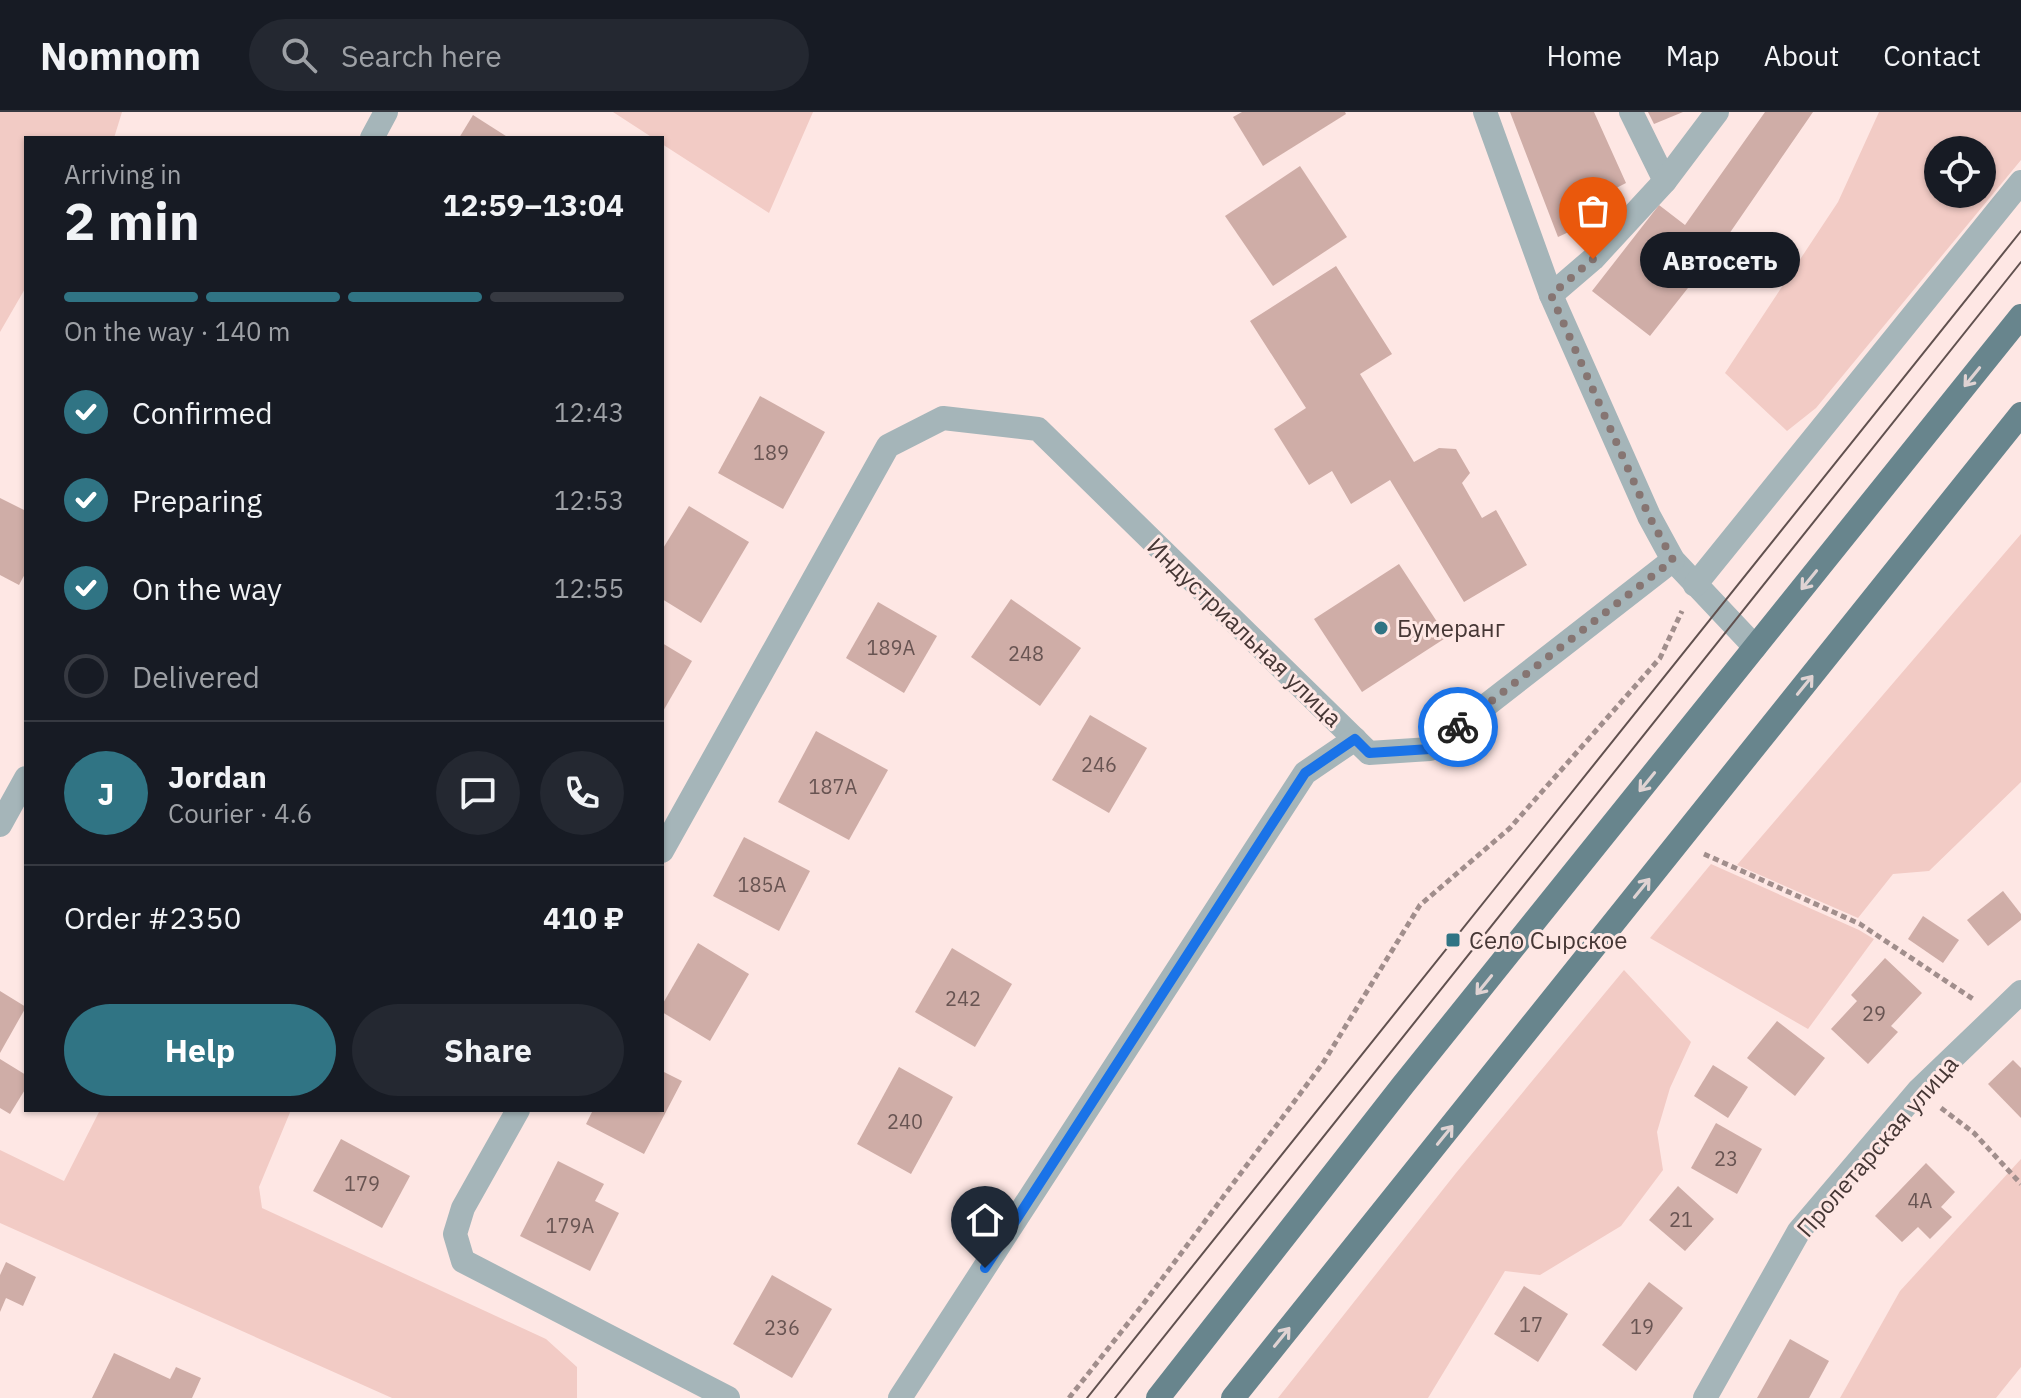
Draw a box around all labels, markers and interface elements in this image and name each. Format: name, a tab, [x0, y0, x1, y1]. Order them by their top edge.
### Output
search box	[249, 19, 809, 91]
text: Nomnom	[40, 31, 201, 80]
icon: search	[277, 33, 321, 77]
text: Search here	[341, 36, 502, 75]
text: Home	[1546, 37, 1622, 74]
text: Map	[1666, 37, 1720, 74]
text: About	[1764, 37, 1839, 74]
text: Contact	[1883, 37, 1981, 74]
map controls	[1924, 136, 1996, 208]
button: locate	[1924, 136, 1996, 208]
text: Arriving in	[64, 157, 181, 191]
pin	[1559, 177, 1627, 259]
text: 12:59–13:04	[443, 185, 624, 224]
text: 2 min	[64, 187, 200, 254]
icon: bag	[1571, 189, 1615, 233]
callout: Автосеть	[1641, 231, 1801, 287]
text: Автосеть	[1662, 243, 1778, 277]
text: On the way · 140 m	[64, 314, 290, 348]
one-way arrow	[1963, 366, 1981, 387]
icon: check	[64, 390, 108, 434]
text: Confirmed	[132, 393, 273, 432]
text: 12:43	[554, 395, 624, 429]
house number: 189	[753, 439, 789, 466]
icon: check	[64, 478, 108, 522]
text: Preparing	[132, 481, 262, 520]
text: 12:53	[554, 483, 624, 517]
street label: Индустриальная улица	[1141, 530, 1350, 734]
icon: check	[64, 566, 108, 610]
text: On the way	[132, 569, 282, 608]
one-way arrow	[1801, 569, 1818, 590]
text: 12:55	[554, 571, 624, 605]
place label: Бумеранг	[1397, 612, 1505, 644]
marker: Бумеранг	[1372, 619, 1390, 637]
house number: 189А	[867, 634, 916, 661]
house number: 248	[1008, 640, 1044, 667]
text: Delivered	[132, 657, 260, 696]
one-way arrow	[1796, 675, 1813, 696]
courier	[1418, 687, 1498, 767]
icon: bike	[1436, 705, 1480, 749]
button: chat	[436, 751, 520, 835]
button: phone	[540, 751, 624, 835]
house number: 246	[1081, 751, 1117, 778]
text: Jordan	[168, 757, 267, 796]
one-way arrow	[1638, 772, 1656, 792]
house number: 187А	[809, 773, 858, 800]
text: J	[98, 774, 114, 813]
text: Courier · 4.6	[168, 796, 312, 830]
house number: 185А	[738, 871, 787, 898]
one-way arrow	[1633, 878, 1651, 899]
text: Order #2350	[64, 898, 241, 937]
text: 410 ₽	[543, 898, 624, 937]
place label: Село Сырское	[1469, 924, 1627, 956]
marker: Село Сырское	[1444, 931, 1462, 949]
one-way arrow	[1475, 974, 1493, 995]
house number: 242	[945, 985, 981, 1012]
house number: 29	[1862, 1000, 1886, 1027]
button: Help	[64, 1004, 336, 1096]
button: Share	[352, 1004, 624, 1096]
street label: Пролетарская улица	[1789, 1048, 1965, 1244]
house number: 240	[887, 1108, 923, 1135]
one-way arrow	[1436, 1125, 1454, 1146]
house number: 23	[1714, 1145, 1738, 1172]
house number: 179	[344, 1170, 380, 1197]
pin	[951, 1186, 1019, 1268]
house number: 4А	[1908, 1187, 1933, 1214]
icon: home	[963, 1198, 1007, 1242]
house number: 21	[1669, 1206, 1693, 1233]
house number: 179А	[546, 1212, 595, 1239]
house number: 17	[1519, 1311, 1543, 1338]
house number: 19	[1630, 1313, 1654, 1340]
house number: 236	[764, 1314, 800, 1341]
one-way arrow	[1273, 1327, 1290, 1348]

